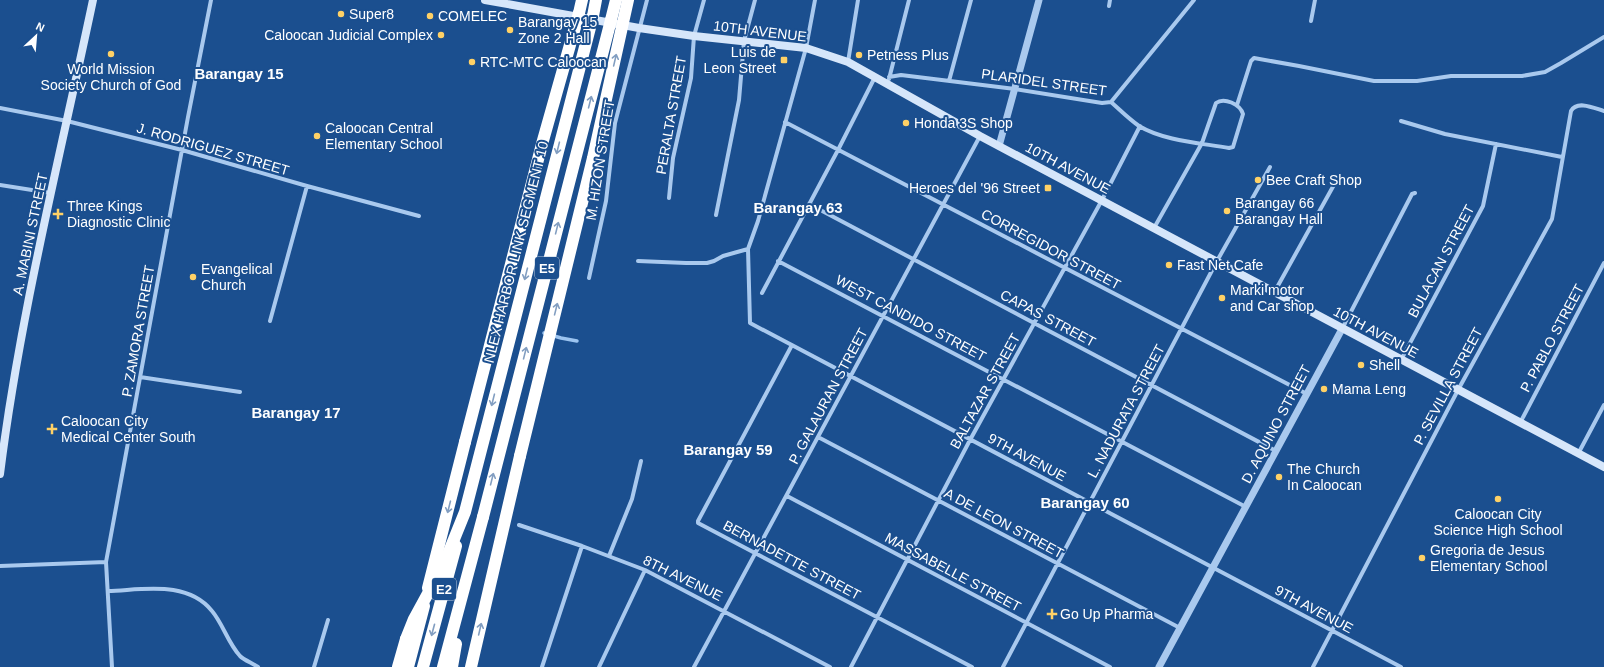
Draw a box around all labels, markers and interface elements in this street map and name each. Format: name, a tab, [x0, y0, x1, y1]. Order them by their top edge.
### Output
place label: Super8	[349, 6, 394, 22]
place label: COMELEC	[438, 8, 507, 24]
marker: Super8	[336, 9, 346, 19]
marker: COMELEC	[425, 11, 435, 21]
place label: Barangay 15 Zone 2 Hall	[518, 14, 598, 46]
north arrow	[16, 16, 56, 56]
street label: 10TH AVENUE	[712, 17, 808, 45]
text: N	[34, 20, 47, 34]
marker: Barangay 15 Zone 2 Hall	[505, 25, 515, 35]
place label: Caloocan Judicial Complex	[264, 27, 433, 43]
marker: Caloocan Judicial Complex	[436, 30, 446, 40]
place label: Luis de Leon Street	[704, 44, 776, 76]
place label: Petness Plus	[867, 47, 949, 63]
marker: World Mission Society Church of God	[106, 49, 116, 59]
marker: Petness Plus	[854, 50, 864, 60]
place label: RTC-MTC Caloocan	[480, 54, 607, 70]
one-way arrow	[611, 54, 619, 67]
street label: PERALTA STREET	[653, 54, 689, 176]
marker: Luis de Leon Street	[779, 55, 789, 65]
marker: RTC-MTC Caloocan	[467, 57, 477, 67]
place label: World Mission Society Church of God	[41, 61, 181, 93]
district label: Barangay 15	[194, 65, 284, 82]
street label: PLARIDEL STREET	[980, 65, 1108, 99]
one-way arrow	[586, 95, 594, 108]
street label: M. HIZON STREET	[583, 98, 618, 222]
place label: Honda 3S Shop	[914, 115, 1013, 131]
marker: Honda 3S Shop	[901, 118, 911, 128]
street label: J. RODRIGUEZ STREET	[135, 120, 292, 179]
place label: Caloocan Central Elementary School	[325, 120, 443, 152]
marker: Caloocan Central Elementary School	[312, 131, 322, 141]
street label: NLEX HARBOR LINK SEGMENT 10	[481, 139, 551, 364]
street label: 10TH AVENUE	[1023, 139, 1113, 197]
one-way arrow	[554, 142, 562, 155]
street label: A. MABINI STREET	[9, 171, 51, 297]
place label: Bee Craft Shop	[1266, 172, 1362, 188]
marker: Bee Craft Shop	[1253, 175, 1263, 185]
place label: Heroes del '96 Street	[909, 180, 1040, 196]
marker: Heroes del '96 Street	[1043, 183, 1053, 193]
place label: Barangay 66 Barangay Hall	[1235, 195, 1323, 227]
place label: Three Kings Diagnostic Clinic	[67, 198, 170, 230]
district label: Barangay 63	[753, 199, 843, 216]
street label: BULACAN STREET	[1405, 202, 1478, 320]
street label: CORREGIDOR STREET	[979, 205, 1124, 293]
marker: Barangay 66 Barangay Hall	[1222, 206, 1232, 216]
marker: Three Kings Diagnostic Clinic	[52, 208, 64, 220]
one-way arrow	[554, 221, 561, 234]
road number: E5	[535, 257, 559, 279]
place label: Fast Net Cafe	[1177, 257, 1264, 273]
marker: Fast Net Cafe	[1164, 260, 1174, 270]
place label: Evangelical Church	[201, 261, 273, 293]
street label: P. ZAMORA STREET	[119, 263, 158, 398]
one-way arrow	[522, 267, 529, 280]
marker: Evangelical Church	[188, 272, 198, 282]
street label: WEST CANDIDO STREET	[833, 272, 989, 365]
street label: P. PABLO STREET	[1517, 281, 1587, 395]
place label: Marki motor and Car shop	[1230, 282, 1314, 314]
street label: CAPAS STREET	[998, 286, 1099, 350]
marker: Marki motor and Car shop	[1217, 293, 1227, 303]
one-way arrow	[553, 303, 561, 316]
street label: 10TH AVENUE	[1331, 303, 1421, 361]
street label: P. SEVILLA STREET	[1410, 324, 1486, 447]
street label: P. GALAURAN STREET	[785, 325, 871, 467]
street label: BALTAZAR STREET	[947, 330, 1024, 451]
street label: L. NADURATA STREET	[1084, 341, 1168, 480]
one-way arrow	[521, 347, 529, 360]
place label: Shell	[1369, 357, 1400, 373]
marker: Shell	[1356, 360, 1366, 370]
street label: D. AQUINO STREET	[1238, 362, 1314, 486]
place label: Mama Leng	[1332, 381, 1406, 397]
marker: Mama Leng	[1319, 384, 1329, 394]
one-way arrow	[489, 393, 497, 406]
district label: Barangay 17	[251, 404, 341, 421]
place label: Caloocan City Medical Center South	[61, 413, 196, 445]
marker: Caloocan City Medical Center South	[46, 423, 58, 435]
street label: 9TH AVENUE	[985, 430, 1069, 484]
district label: Barangay 59	[683, 441, 773, 458]
place label: The Church In Caloocan	[1287, 461, 1362, 493]
marker: The Church In Caloocan	[1274, 472, 1284, 482]
one-way arrow	[489, 473, 497, 486]
street label: A DE LEON STREET	[942, 485, 1067, 561]
district label: Barangay 60	[1040, 494, 1130, 511]
marker: Caloocan City Science High School	[1493, 494, 1503, 504]
one-way arrow	[445, 500, 452, 513]
place label: Caloocan City Science High School	[1433, 506, 1563, 538]
street label: BERNADETTE STREET	[721, 517, 864, 603]
street label: MASSABELLE STREET	[882, 529, 1024, 615]
place label: Gregoria de Jesus Elementary School	[1430, 542, 1548, 574]
street label: 8TH AVENUE	[641, 552, 725, 604]
marker: Gregoria de Jesus Elementary School	[1417, 553, 1427, 563]
road number: E2	[432, 578, 456, 600]
street label: 9TH AVENUE	[1272, 582, 1356, 636]
place label: Go Up Pharma	[1060, 606, 1154, 622]
marker: Go Up Pharma	[1047, 609, 1057, 619]
one-way arrow	[476, 623, 484, 636]
one-way arrow	[429, 624, 436, 637]

